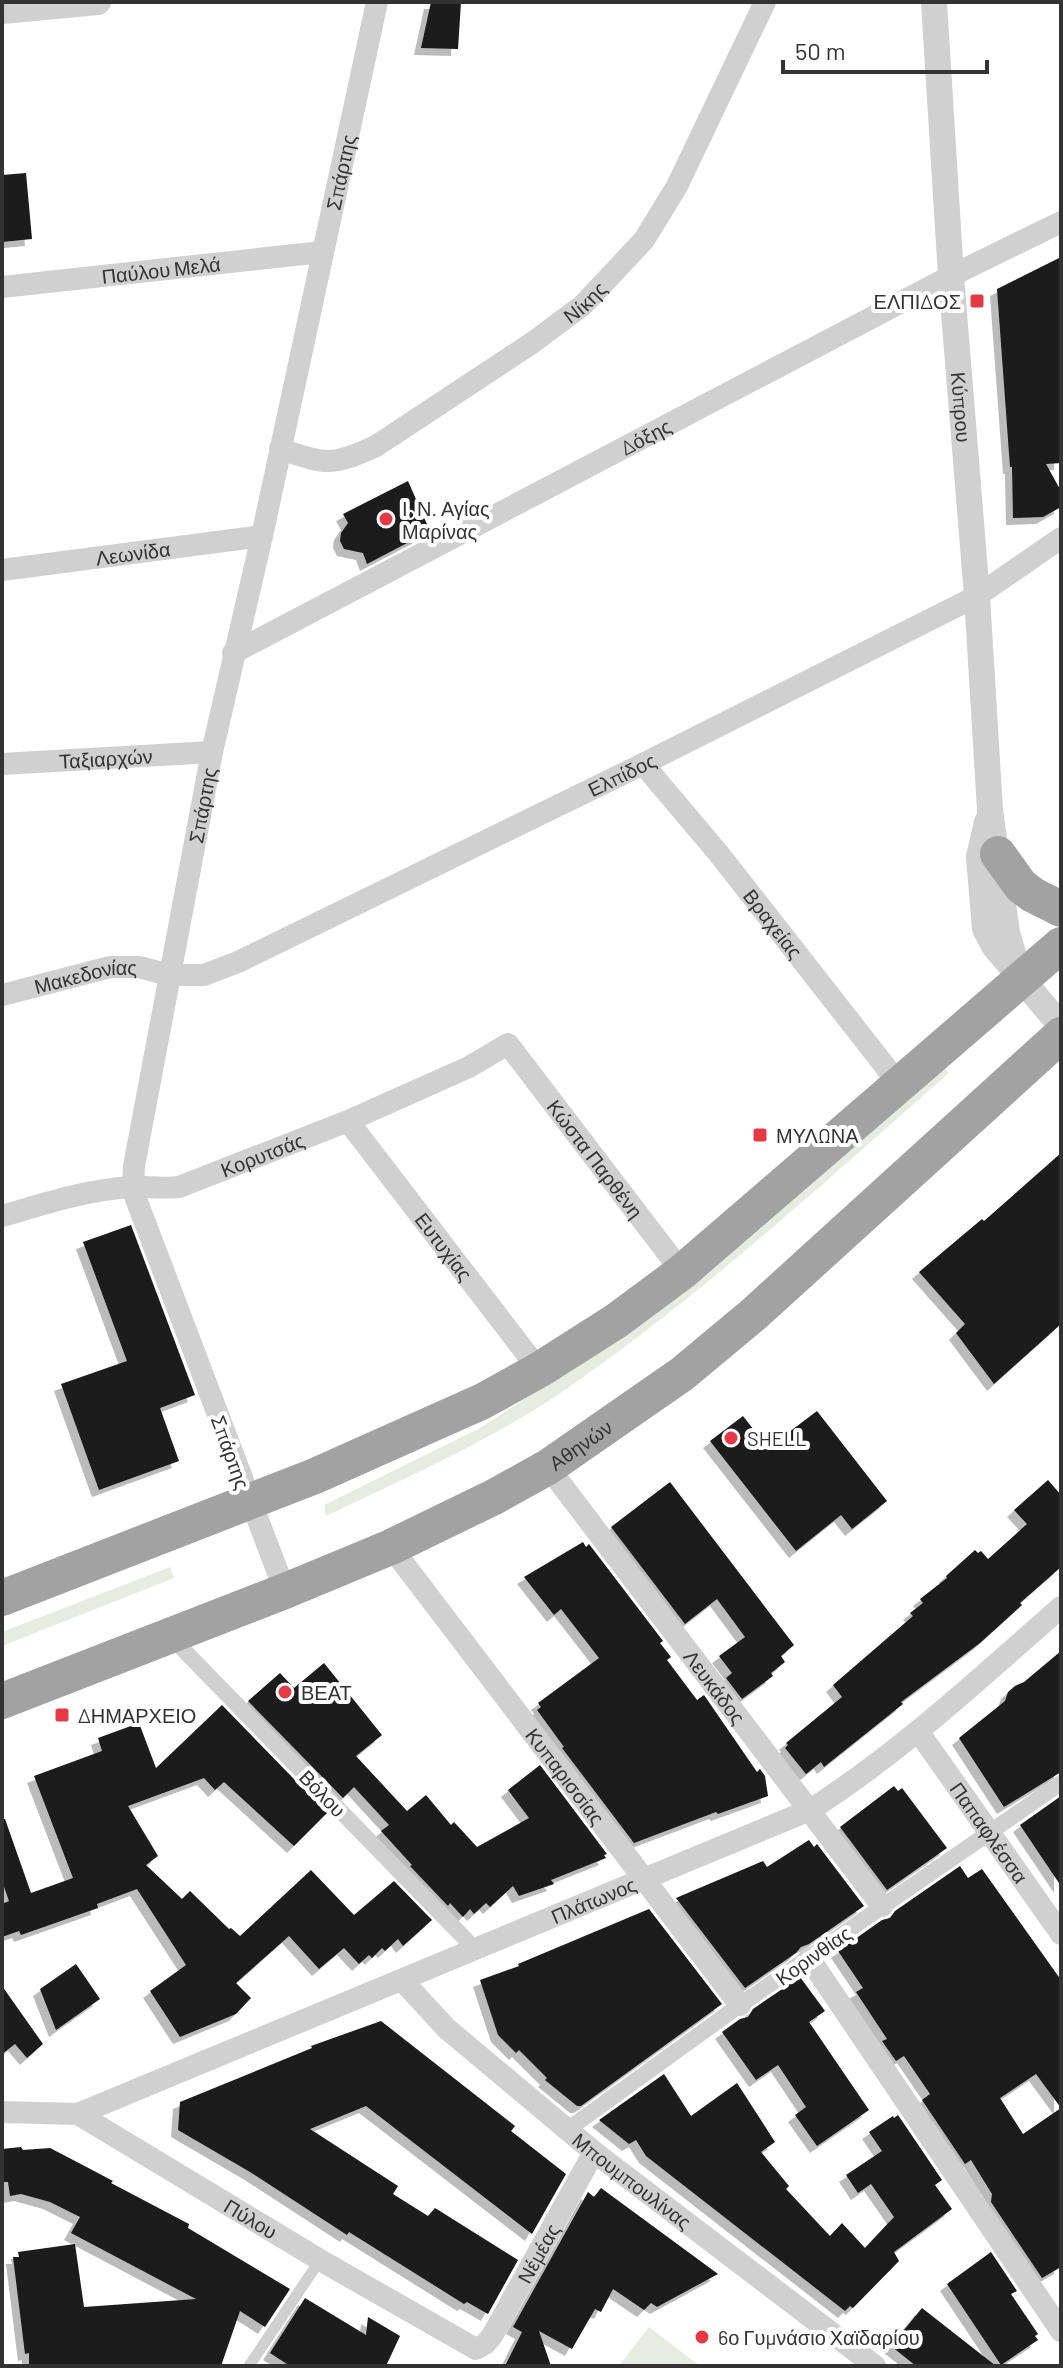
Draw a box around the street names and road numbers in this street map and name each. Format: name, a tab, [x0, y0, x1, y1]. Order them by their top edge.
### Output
street label: Σπάρτης	[321, 132, 360, 212]
street label: Παύλου Μελά	[100, 251, 222, 288]
street label: Νίκης	[558, 276, 611, 328]
street label: Κύπρου	[947, 371, 976, 443]
street label: Δόξης	[616, 413, 675, 459]
street label: Λεωνίδα	[94, 536, 172, 570]
street label: Ταξιαρχών	[58, 743, 153, 773]
street label: Ελπίδος	[584, 748, 660, 801]
street label: Σπάρτης	[183, 765, 221, 845]
street label: Βραχείας	[739, 884, 808, 963]
street label: Μακεδονίας	[31, 955, 137, 998]
street label: Κώστα Παρθένη	[543, 1095, 648, 1223]
street label: Κορυτσάς	[217, 1127, 308, 1182]
street label: Ευτυχίας	[411, 1208, 478, 1285]
street label: Σπάρτης	[207, 1412, 255, 1492]
street label: Αθηνών	[544, 1414, 616, 1475]
street label: Λευκάδος	[679, 1645, 751, 1729]
street label: Κυπαρισσίας	[521, 1723, 610, 1829]
street label: Βόλου	[295, 1765, 351, 1821]
street label: Παπαφλέσσα	[946, 1777, 1033, 1888]
street label: Πλάτωνος	[547, 1872, 640, 1928]
street label: Κορινθίας	[771, 1920, 856, 1990]
street label: Μπουμπουλίνας	[568, 2128, 697, 2234]
street label: Πύλου	[220, 2193, 282, 2243]
street label: Νέμέας	[512, 2219, 564, 2287]

